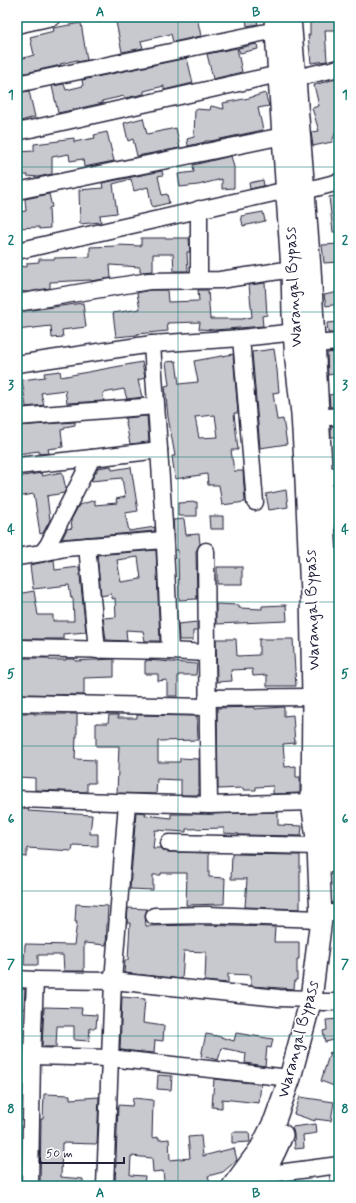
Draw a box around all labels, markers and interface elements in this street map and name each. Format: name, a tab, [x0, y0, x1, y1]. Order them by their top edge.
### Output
text: A	[96, 4, 104, 21]
text: B	[252, 4, 261, 21]
text: 1	[8, 87, 14, 104]
text: 1	[342, 87, 348, 104]
street label: Warangal Bypass	[280, 226, 307, 348]
text: 2	[8, 232, 15, 249]
text: 2	[342, 232, 349, 249]
text: 3	[8, 377, 14, 394]
text: 3	[342, 377, 348, 394]
text: 4	[7, 522, 15, 539]
text: 4	[341, 522, 349, 539]
street label: Warangal Bypass	[300, 549, 325, 671]
text: 5	[7, 666, 15, 683]
text: 5	[341, 666, 349, 683]
text: 6	[8, 811, 15, 828]
text: 6	[342, 811, 349, 828]
text: 7	[7, 956, 15, 973]
text: 7	[341, 956, 349, 973]
street label: Warangal Bypass	[273, 978, 324, 1100]
text: 8	[7, 1101, 15, 1118]
text: 8	[341, 1101, 349, 1118]
scale bar	[40, 1139, 124, 1165]
text: 50 m	[46, 1146, 73, 1162]
text: A	[96, 1185, 104, 1202]
text: B	[252, 1185, 261, 1202]

